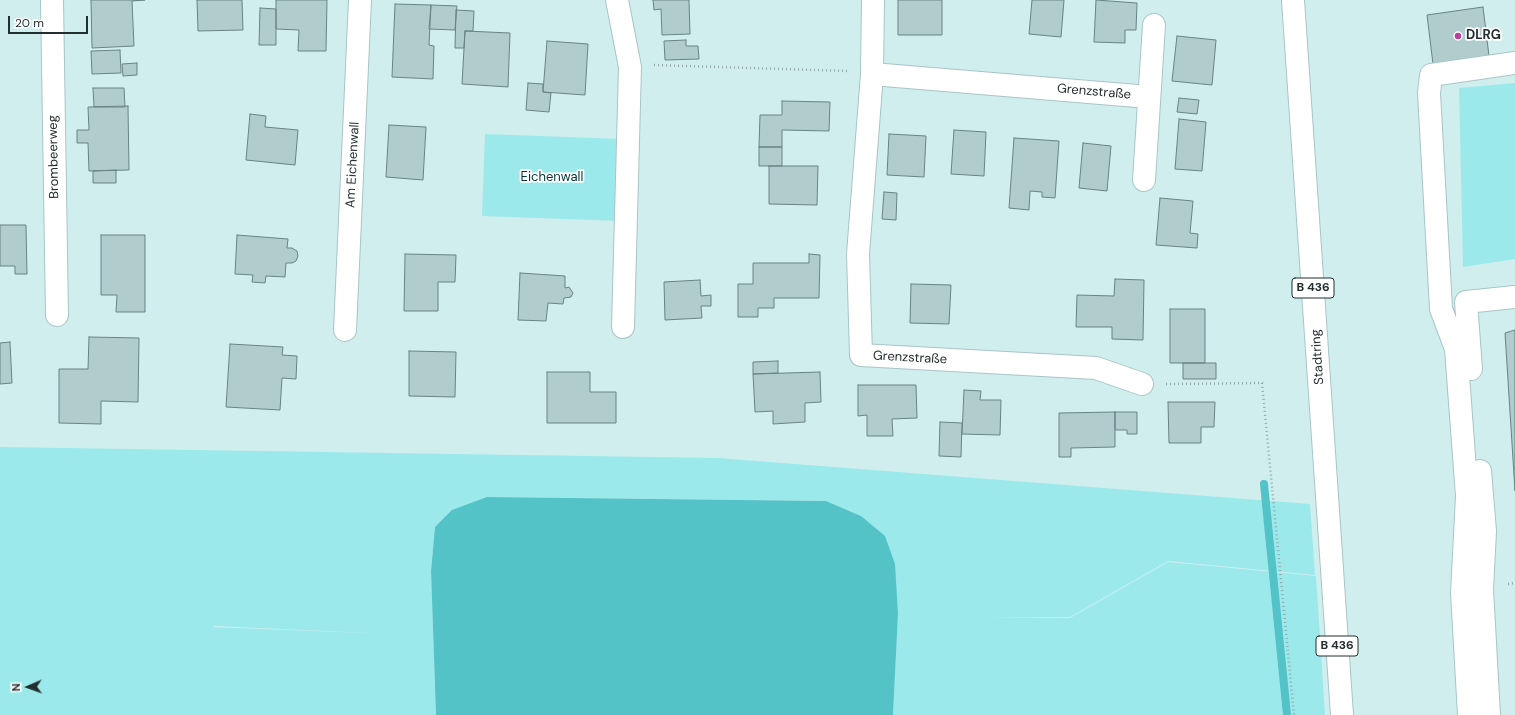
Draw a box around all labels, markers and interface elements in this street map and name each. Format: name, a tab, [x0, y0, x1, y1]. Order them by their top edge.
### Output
scale bar	[10, 8, 90, 34]
text: 20 m	[15, 15, 44, 31]
place label: DLRG	[1466, 28, 1501, 44]
marker: DLRG	[1453, 31, 1463, 41]
street label: Grenzstraße	[1056, 81, 1132, 103]
street label: Brombeerweg	[45, 115, 63, 199]
street label: Am Eichenwall	[343, 121, 363, 209]
park label: Eichenwall	[521, 170, 583, 186]
road number: B 436	[1292, 278, 1334, 298]
street label: Stadtring	[1308, 329, 1328, 385]
street label: Grenzstraße	[873, 348, 947, 368]
road number: B 436	[1316, 636, 1358, 656]
north arrow	[8, 667, 48, 707]
text: N	[9, 683, 23, 692]

